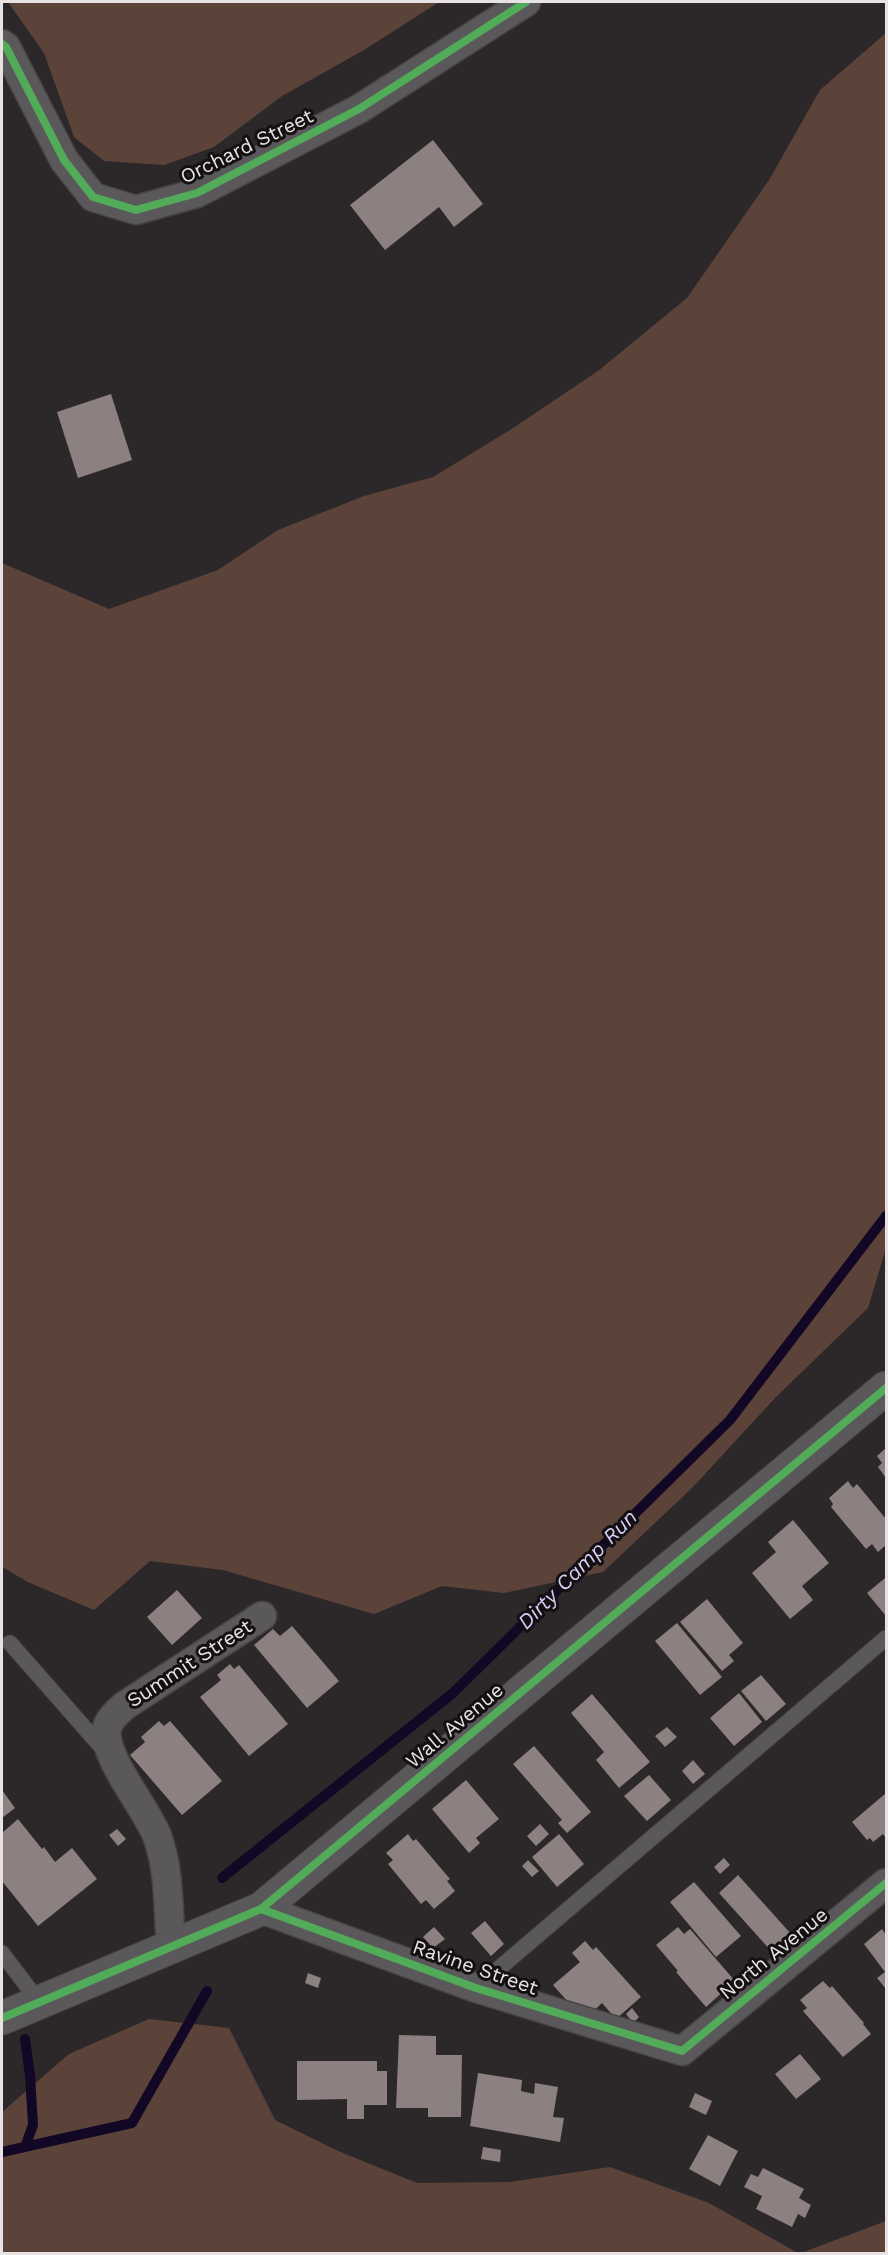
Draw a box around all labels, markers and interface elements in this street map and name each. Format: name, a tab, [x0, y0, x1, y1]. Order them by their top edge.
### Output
street label: Orchard Street	[177, 104, 317, 190]
water label: Dirty Camp Run	[513, 1505, 643, 1635]
street label: Summit Street	[123, 1615, 257, 1713]
street label: Wall Avenue	[402, 1678, 508, 1774]
street label: North Avenue	[715, 1903, 833, 2005]
street label: Ravine Street	[409, 1935, 541, 2001]

